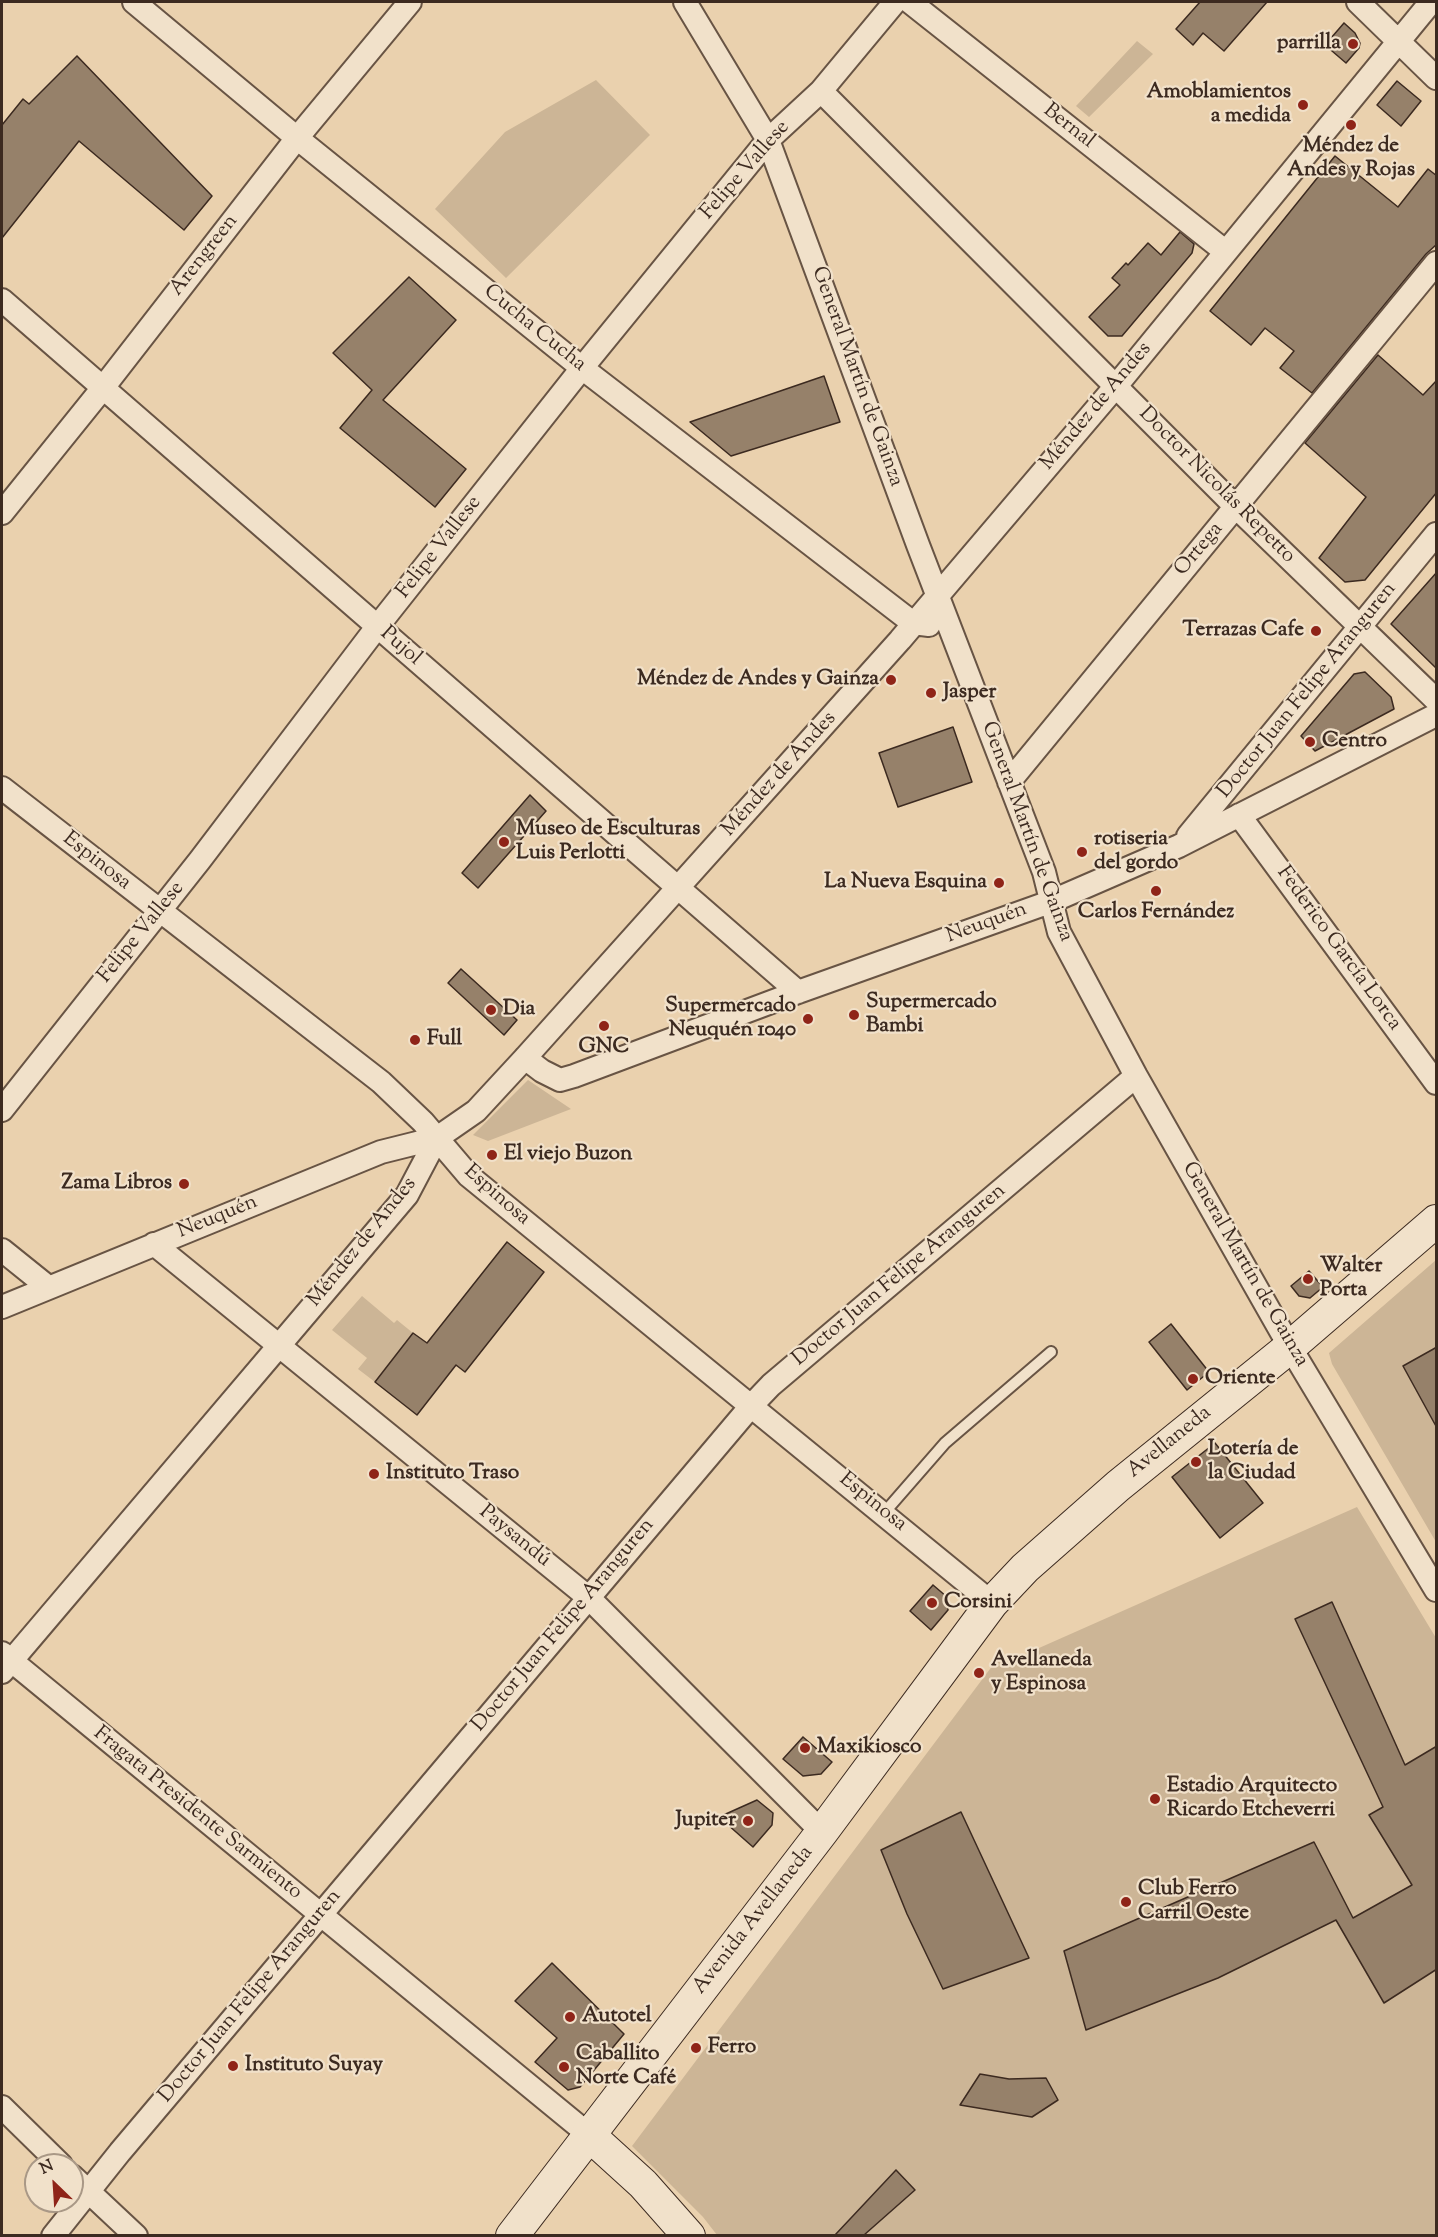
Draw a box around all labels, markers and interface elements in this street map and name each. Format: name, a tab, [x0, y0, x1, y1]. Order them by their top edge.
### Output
place label: parrilla	[1277, 31, 1341, 57]
marker: parrilla	[1346, 37, 1360, 51]
place label: Amoblamientos a medida	[1146, 80, 1291, 130]
marker: Amoblamientos a medida	[1296, 98, 1310, 112]
street label: Bernal	[1037, 99, 1099, 155]
street label: Felipe Vallese	[696, 116, 796, 226]
marker: Méndez de Andes y Rojas	[1344, 118, 1358, 132]
place label: Méndez de Andes y Rojas	[1287, 134, 1415, 184]
street label: Arengreen	[165, 210, 245, 302]
street label: General Martín de Gainza	[804, 264, 908, 490]
street label: Cucha Cucha	[478, 280, 590, 378]
street label: Méndez de Andes	[1036, 338, 1158, 476]
street label: Doctor Nicolás Repetto	[1132, 402, 1300, 570]
street label: Felipe Vallese	[392, 492, 488, 604]
street label: Ortega	[1170, 518, 1230, 582]
street label: Doctor Juan Felipe Aranguren	[1213, 578, 1403, 804]
place label: Terrazas Cafe	[1183, 618, 1304, 644]
street label: Pujol	[374, 622, 426, 672]
marker: Terrazas Cafe	[1309, 624, 1323, 638]
place label: Méndez de Andes y Gainza	[637, 667, 879, 693]
marker: Méndez de Andes y Gainza	[884, 673, 898, 687]
place label: Jasper	[943, 680, 996, 706]
marker: Jasper	[924, 686, 938, 700]
street label: Méndez de Andes	[717, 707, 843, 843]
street label: General Martín de Gainza	[974, 719, 1078, 945]
place label: Centro	[1322, 729, 1387, 755]
marker: Centro	[1303, 735, 1317, 749]
place label: Museo de Esculturas Luis Perlotti	[516, 817, 700, 867]
street label: Espinosa	[57, 827, 135, 897]
place label: rotiseria del gordo	[1094, 827, 1178, 877]
marker: Museo de Esculturas Luis Perlotti	[497, 835, 511, 849]
marker: rotiseria del gordo	[1075, 845, 1089, 859]
street label: Federico García Lorca	[1270, 862, 1406, 1036]
place label: La Nueva Esquina	[824, 870, 987, 896]
marker: La Nueva Esquina	[992, 876, 1006, 890]
street label: Felipe Vallese	[93, 877, 191, 989]
marker: Carlos Fernández	[1149, 884, 1163, 898]
street label: Neuquén	[943, 898, 1031, 950]
place label: Carlos Fernández	[1078, 900, 1234, 926]
place label: Supermercado Bambi	[866, 990, 997, 1040]
place label: Supermercado Neuquén 1040	[665, 994, 796, 1044]
place label: Dia	[503, 997, 535, 1023]
marker: Dia	[484, 1003, 498, 1017]
marker: Supermercado Bambi	[847, 1008, 861, 1022]
marker: Supermercado Neuquén 1040	[801, 1012, 815, 1026]
marker: GNC	[597, 1019, 611, 1033]
place label: Full	[427, 1027, 462, 1053]
marker: Full	[408, 1033, 422, 1047]
place label: GNC	[579, 1035, 629, 1061]
place label: El viejo Buzon	[504, 1142, 632, 1168]
marker: El viejo Buzon	[485, 1148, 499, 1162]
street label: General Martín de Gainza	[1175, 1158, 1313, 1372]
street label: Espinosa	[457, 1160, 535, 1232]
place label: Zama Libros	[61, 1171, 172, 1197]
street label: Méndez de Andes	[303, 1173, 423, 1313]
marker: Zama Libros	[177, 1177, 191, 1191]
street label: Doctor Juan Felipe Aranguren	[788, 1179, 1012, 1373]
street label: Neuquén	[174, 1191, 262, 1245]
place label: Walter Porta	[1320, 1254, 1382, 1304]
marker: Walter Porta	[1301, 1272, 1315, 1286]
place label: Oriente	[1205, 1366, 1276, 1392]
marker: Oriente	[1186, 1372, 1200, 1386]
street label: Avellaneda	[1123, 1401, 1217, 1485]
place label: Lotería de la Ciudad	[1208, 1437, 1298, 1487]
marker: Lotería de la Ciudad	[1189, 1455, 1203, 1469]
place label: Instituto Traso	[386, 1461, 519, 1487]
marker: Instituto Traso	[367, 1467, 381, 1481]
street label: Espinosa	[833, 1468, 911, 1538]
street label: Paysandú	[473, 1500, 555, 1574]
street label: Doctor Juan Felipe Aranguren	[467, 1514, 661, 1738]
place label: Corsini	[944, 1590, 1012, 1616]
marker: Corsini	[925, 1596, 939, 1610]
place label: Avellaneda y Espinosa	[991, 1648, 1092, 1698]
marker: Avellaneda y Espinosa	[972, 1666, 986, 1680]
street label: Fragata Presidente Sarmiento	[87, 1722, 307, 1906]
place label: Maxikiosco	[817, 1735, 921, 1761]
marker: Maxikiosco	[798, 1741, 812, 1755]
place label: Estadio Arquitecto Ricardo Etcheverri	[1167, 1774, 1337, 1824]
marker: Estadio Arquitecto Ricardo Etcheverri	[1148, 1792, 1162, 1806]
place label: Jupiter	[675, 1808, 736, 1834]
marker: Jupiter	[741, 1814, 755, 1828]
street label: Avenida Avellaneda	[688, 1842, 820, 2000]
place label: Club Ferro Carril Oeste	[1138, 1877, 1249, 1927]
street label: Doctor Juan Felipe Aranguren	[154, 1885, 348, 2109]
marker: Club Ferro Carril Oeste	[1119, 1895, 1133, 1909]
place label: Autotel	[582, 2004, 652, 2030]
marker: Autotel	[563, 2010, 577, 2024]
place label: Ferro	[708, 2035, 756, 2061]
marker: Ferro	[689, 2041, 703, 2055]
place label: Caballito Norte Café	[576, 2042, 676, 2092]
place label: Instituto Suyay	[245, 2053, 383, 2079]
marker: Instituto Suyay	[226, 2059, 240, 2073]
marker: Caballito Norte Café	[557, 2060, 571, 2074]
north arrow	[24, 2153, 84, 2213]
text: N	[36, 2155, 58, 2181]

